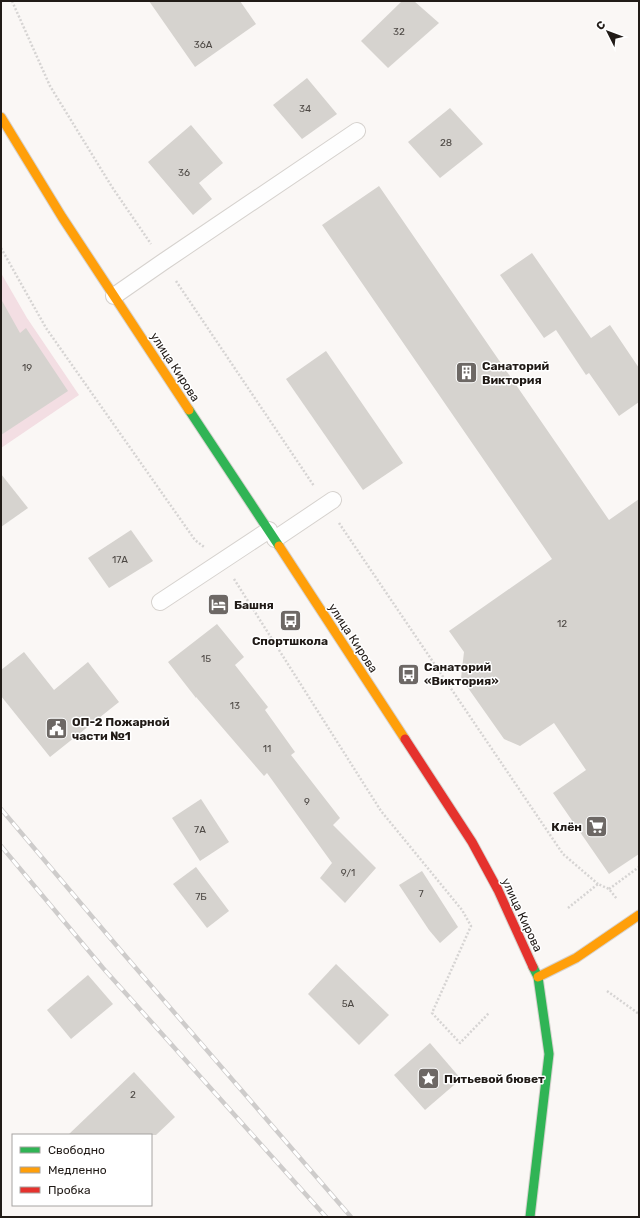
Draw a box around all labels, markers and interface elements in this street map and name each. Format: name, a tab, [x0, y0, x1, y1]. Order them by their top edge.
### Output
north arrow	[588, 12, 628, 52]
text: С	[594, 18, 609, 33]
house number: 32	[393, 26, 405, 38]
house number: 36А	[194, 39, 213, 51]
house number: 34	[299, 103, 311, 115]
house number: 28	[440, 137, 452, 149]
house number: 36	[178, 167, 190, 179]
street label: улица Кирова	[147, 330, 203, 404]
place label: Санаторий Виктория	[482, 359, 549, 387]
building icon: Санаторий Виктория	[453, 360, 479, 386]
house number: 19	[22, 362, 32, 374]
house number: 17А	[112, 554, 128, 566]
hotel icon: Башня	[205, 592, 231, 618]
place label: Башня	[234, 598, 274, 612]
street label: улица Кирова	[325, 601, 381, 675]
bus stop icon: Спортшкола	[277, 607, 303, 633]
house number: 12	[557, 618, 567, 630]
place label: Спортшкола	[252, 634, 328, 648]
house number: 15	[201, 653, 211, 665]
place label: Санаторий «Виктория»	[424, 660, 499, 688]
bus stop icon: Санаторий «Виктория»	[395, 661, 421, 687]
house number: 13	[230, 700, 240, 712]
place label: ОП-2 Пожарной части №1	[72, 715, 170, 743]
public building icon: ОП-2 Пожарной части №1	[43, 716, 69, 742]
house number: 11	[263, 743, 271, 755]
house number: 9	[304, 796, 310, 808]
supermarket icon: Клён	[584, 814, 610, 840]
place label: Клён	[551, 820, 582, 834]
house number: 7А	[194, 824, 206, 836]
house number: 9/1	[341, 867, 355, 879]
street label: улица Кирова	[499, 876, 545, 954]
house number: 7	[418, 888, 424, 900]
house number: 7Б	[195, 891, 207, 903]
house number: 5А	[342, 998, 355, 1010]
place icon: Питьевой бювет	[415, 1066, 441, 1092]
place label: Питьевой бювет	[444, 1072, 545, 1086]
house number: 2	[130, 1089, 136, 1101]
legend	[12, 1134, 152, 1206]
text: Свободно	[48, 1143, 105, 1157]
text: Медленно	[48, 1163, 107, 1177]
text: Пробка	[48, 1183, 91, 1197]

